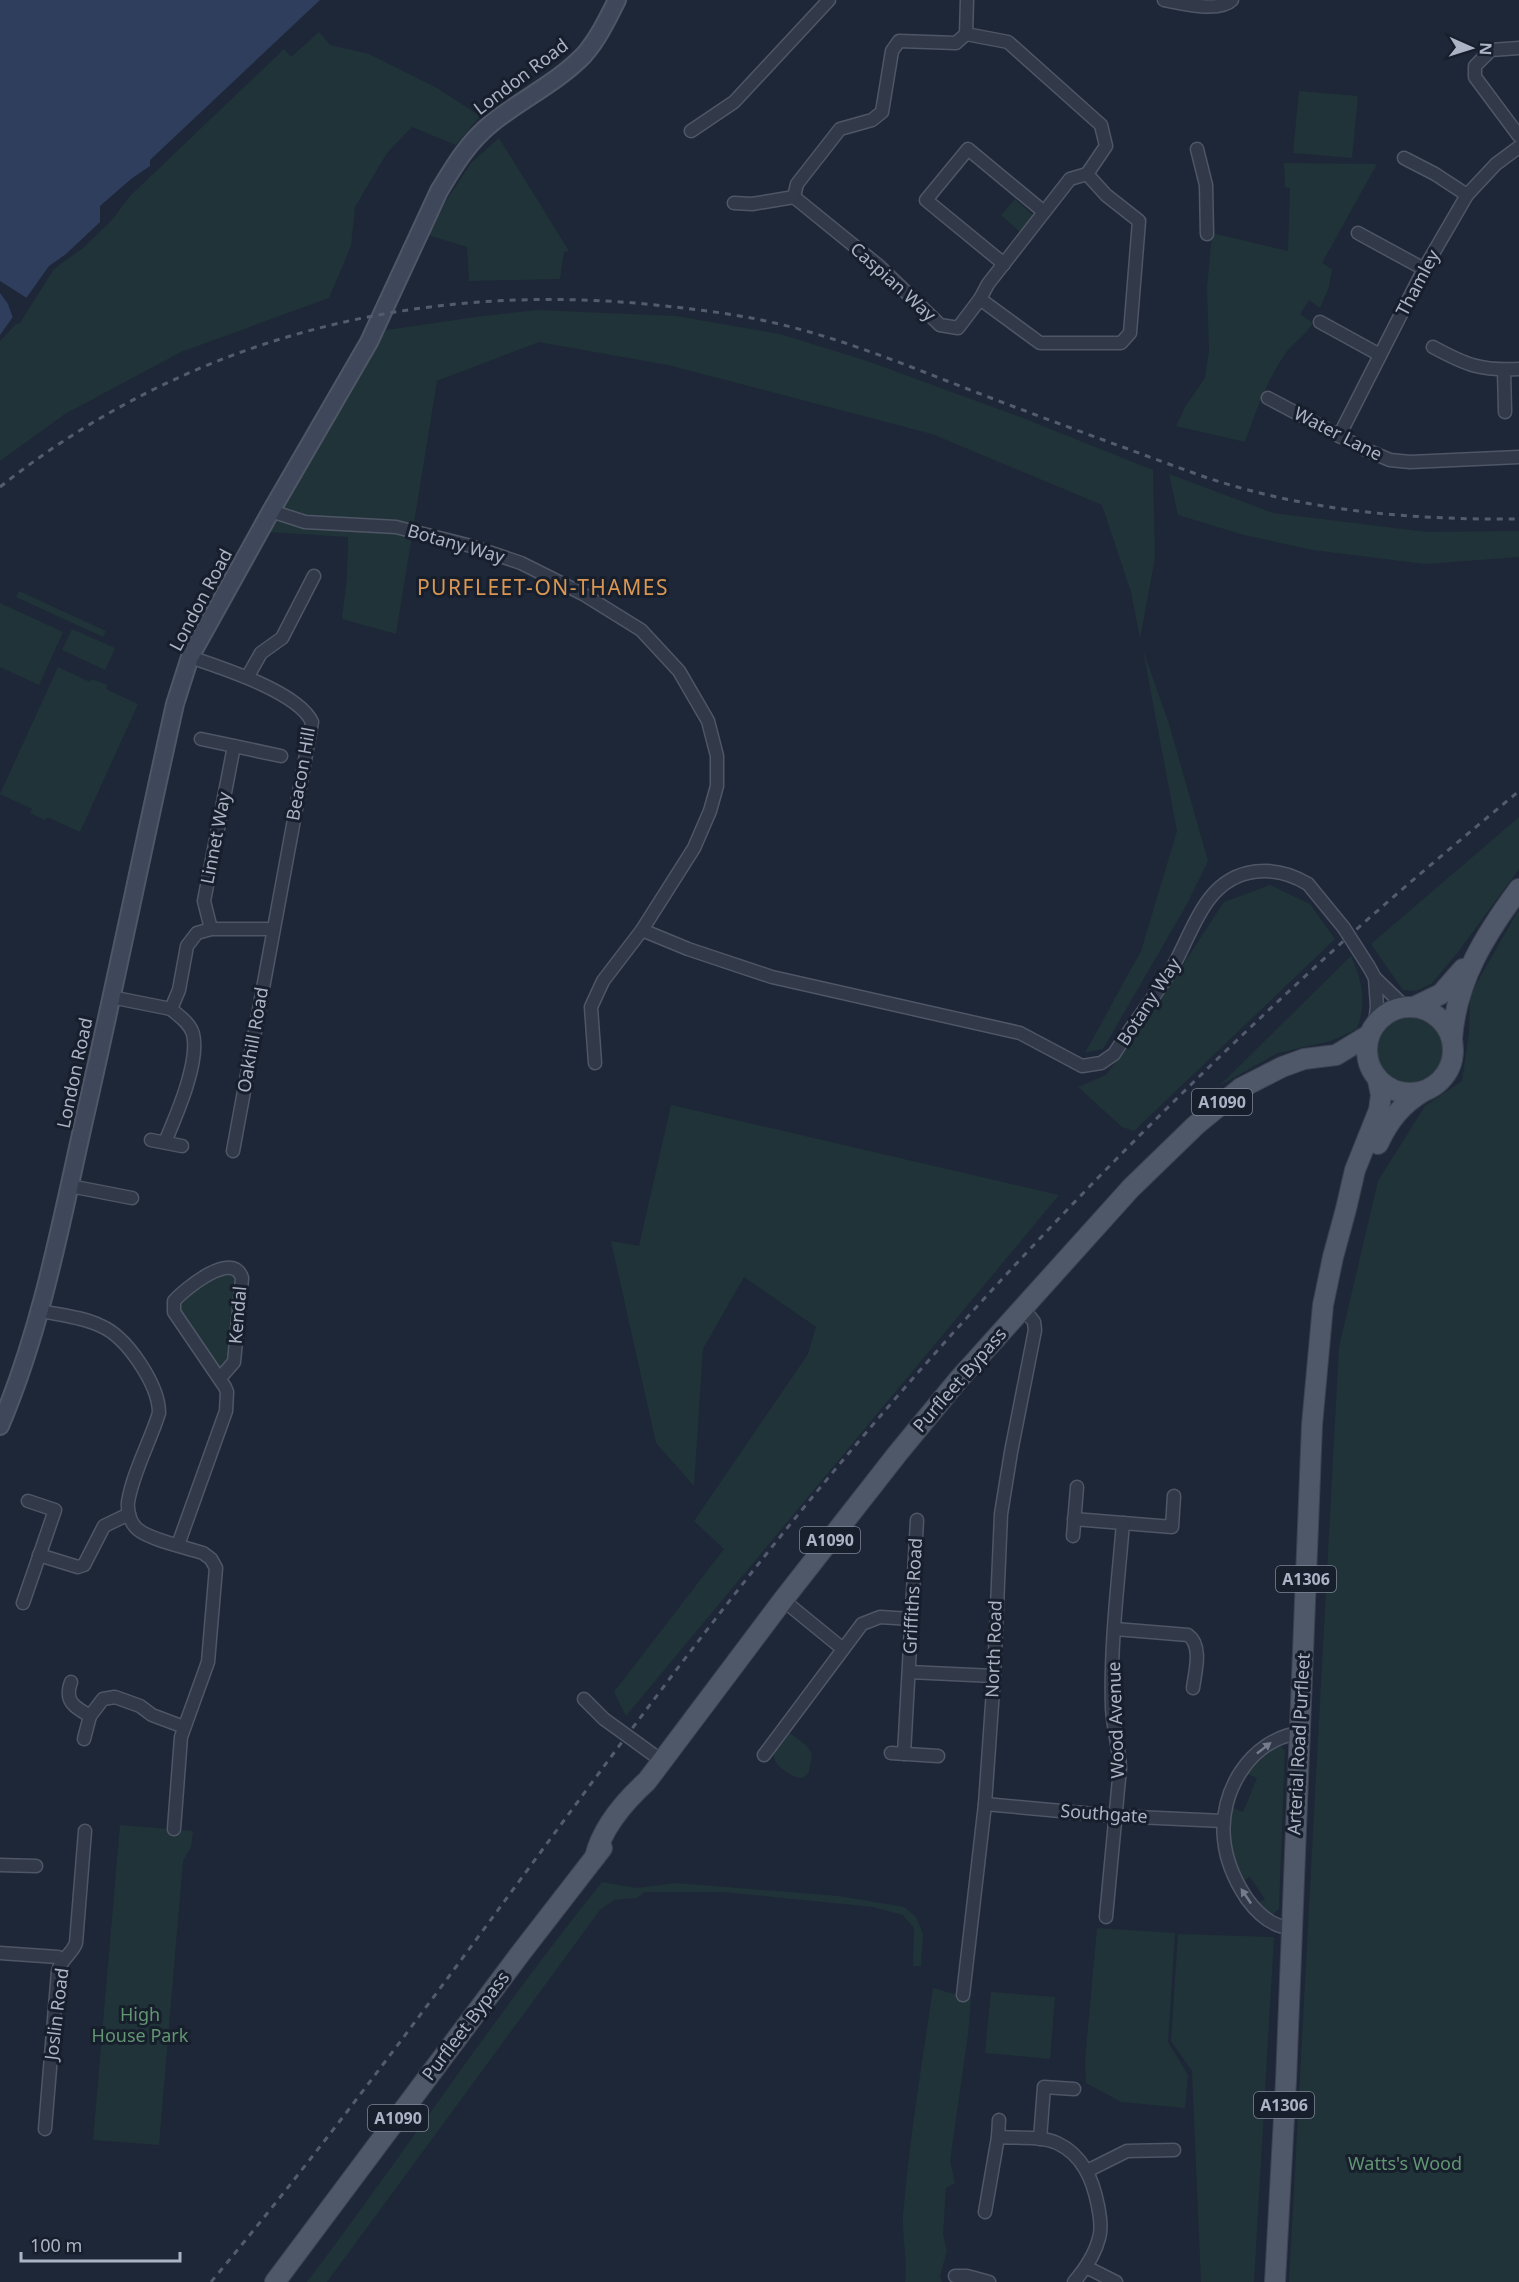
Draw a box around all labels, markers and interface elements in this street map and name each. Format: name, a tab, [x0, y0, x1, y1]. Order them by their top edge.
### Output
north arrow	[1441, 18, 1501, 78]
street label: London Road	[468, 33, 573, 120]
text: N	[1475, 42, 1497, 56]
street label: Caspian Way	[846, 236, 942, 327]
street label: Thamley	[1390, 245, 1445, 320]
street label: Water Lane	[1290, 401, 1387, 466]
street label: Botany Way	[405, 518, 508, 569]
street label: London Road	[163, 544, 237, 655]
district label: PURFLEET-ON-THAMES	[417, 573, 669, 601]
street label: Beacon Hill	[280, 725, 320, 822]
street label: Linnet Way	[194, 789, 236, 886]
street label: Botany Way	[1111, 952, 1186, 1050]
street label: Oakhill Road	[231, 985, 273, 1094]
street label: London Road	[51, 1015, 97, 1130]
road number: A1090	[1192, 1089, 1252, 1115]
street label: Kendal	[223, 1285, 251, 1345]
street label: Purfleet Bypass	[907, 1322, 1011, 1437]
road number: A1090	[800, 1527, 860, 1553]
street label: Griffiths Road	[897, 1537, 927, 1655]
road number: A1306	[1276, 1566, 1336, 1592]
street label: North Road	[979, 1600, 1007, 1698]
street label: Arterial Road Purfleet	[1281, 1652, 1315, 1836]
street label: Wood Avenue	[1101, 1661, 1129, 1779]
one-way arrow	[1257, 1742, 1272, 1754]
street label: Southgate	[1060, 1798, 1148, 1828]
one-way arrow	[1241, 1888, 1252, 1904]
street label: Joslin Road	[38, 1966, 74, 2063]
street label: Purfleet Bypass	[416, 1966, 514, 2085]
park label: High House Park	[92, 2002, 189, 2047]
road number: A1306	[1254, 2092, 1314, 2118]
road number: A1090	[368, 2105, 428, 2131]
park label: Watts's Wood	[1348, 2151, 1462, 2175]
scale bar	[21, 2225, 180, 2263]
text: 100 m	[30, 2233, 82, 2257]

